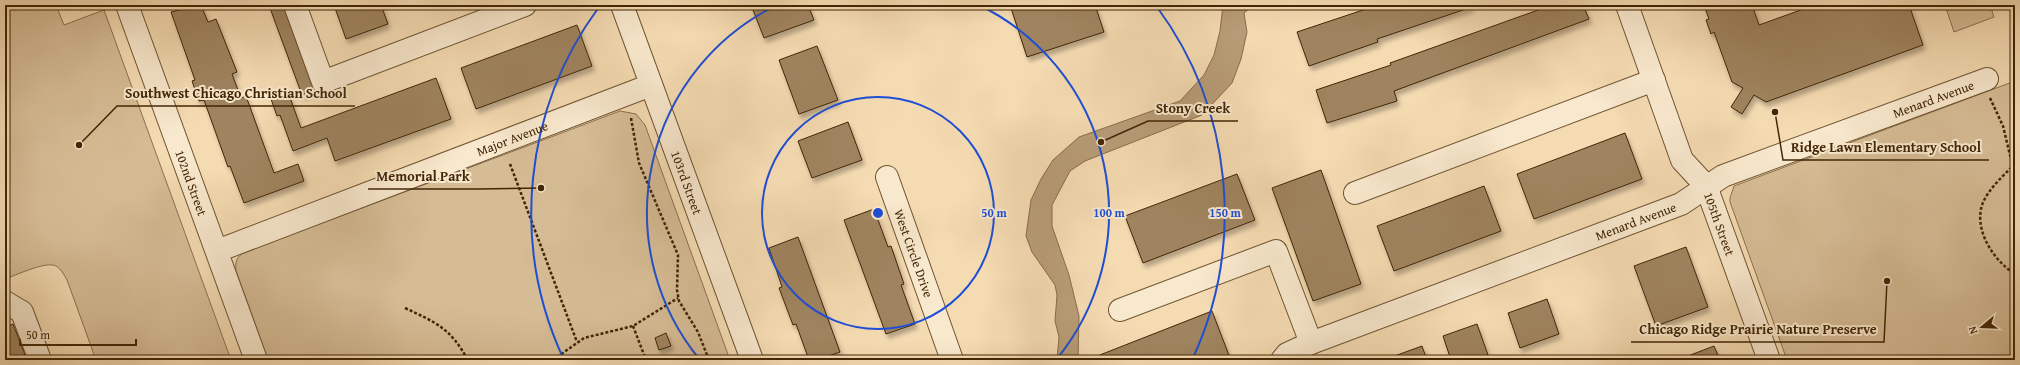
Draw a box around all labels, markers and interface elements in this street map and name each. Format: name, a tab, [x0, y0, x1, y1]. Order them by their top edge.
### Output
street label: Menard Avenue	[1890, 75, 1977, 122]
callout: Southwest Chicago Christian School	[117, 80, 355, 106]
text: Southwest Chicago Christian School	[125, 83, 348, 103]
callout: Stony Creek	[1148, 95, 1238, 121]
text: Stony Creek	[1156, 98, 1231, 118]
street label: Major Avenue	[474, 116, 551, 160]
callout: Ridge Lawn Elementary School	[1783, 134, 1989, 160]
text: Ridge Lawn Elementary School	[1791, 137, 1982, 157]
street label: 102nd Street	[171, 147, 212, 219]
street label: 103rd Street	[667, 148, 708, 217]
callout: Memorial Park	[368, 163, 478, 189]
text: Memorial Park	[376, 166, 471, 186]
street label: 105th Street	[1699, 189, 1740, 259]
street label: Menard Avenue	[1592, 197, 1679, 245]
text: 50 m	[981, 204, 1007, 221]
text: 100 m	[1093, 204, 1126, 221]
text: 150 m	[1209, 204, 1242, 221]
centre of rings	[871, 206, 885, 220]
street label: West Circle Drive	[890, 207, 939, 300]
north arrow	[1962, 307, 2002, 347]
callout: Chicago Ridge Prairie Nature Preserve	[1631, 316, 1884, 342]
text: Chicago Ridge Prairie Nature Preserve	[1639, 319, 1877, 339]
scale bar	[20, 321, 136, 347]
text: N	[1964, 324, 1981, 336]
text: 50 m	[26, 326, 50, 343]

